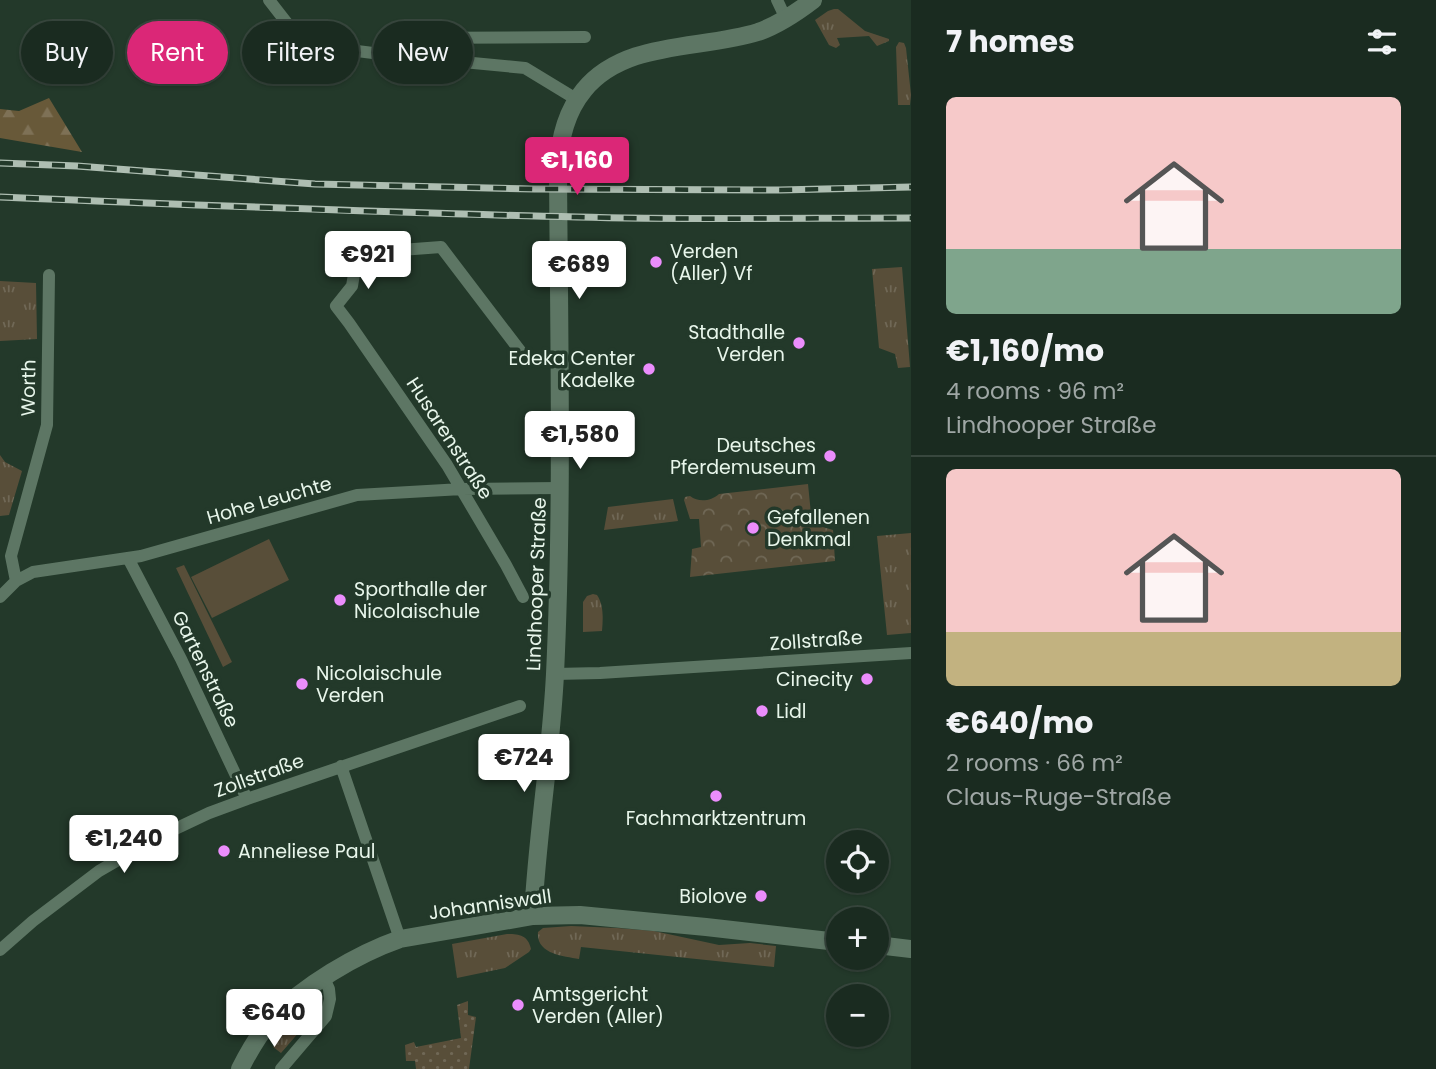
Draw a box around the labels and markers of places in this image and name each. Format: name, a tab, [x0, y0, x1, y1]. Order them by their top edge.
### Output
pin: €1,160	[520, 138, 634, 197]
pin: €921	[327, 232, 409, 291]
place label: Verden (Aller) Vf	[670, 238, 752, 287]
pin: €689	[538, 242, 620, 301]
marker: Verden (Aller) Vf	[648, 254, 664, 270]
place label: Stadthalle Verden	[688, 319, 785, 368]
marker: Stadthalle Verden	[791, 335, 807, 351]
place label: Edeka Center Kadelke	[509, 345, 635, 394]
marker: Edeka Center Kadelke	[641, 361, 657, 377]
pin: €1,580	[523, 412, 637, 471]
place label: Deutsches Pferdemuseum	[670, 432, 816, 481]
marker: Deutsches Pferdemuseum	[822, 448, 838, 464]
place label: Gefallenen Denkmal	[767, 504, 870, 553]
marker: Gefallenen Denkmal	[745, 520, 761, 536]
place label: Sporthalle der Nicolaischule	[354, 576, 487, 625]
marker: Sporthalle der Nicolaischule	[332, 592, 348, 608]
place label: Nicolaischule Verden	[316, 660, 442, 709]
place label: Cinecity	[776, 666, 853, 693]
marker: Cinecity	[859, 671, 875, 687]
marker: Nicolaischule Verden	[294, 676, 310, 692]
place label: Lidl	[776, 698, 806, 725]
marker: Lidl	[754, 703, 770, 719]
pin: €724	[483, 734, 565, 794]
marker: Fachmarktzentrum	[708, 788, 724, 804]
place label: Fachmarktzentrum	[626, 805, 806, 832]
pin: €1,240	[67, 816, 181, 875]
place label: Anneliese Paul	[238, 838, 375, 865]
marker: Anneliese Paul	[216, 843, 232, 859]
place label: Biolove	[679, 883, 747, 910]
marker: Biolove	[753, 888, 769, 904]
place label: Amtsgericht Verden (Aller)	[532, 981, 664, 1030]
pin: €640	[233, 990, 315, 1049]
marker: Amtsgericht Verden (Aller)	[510, 997, 526, 1013]

